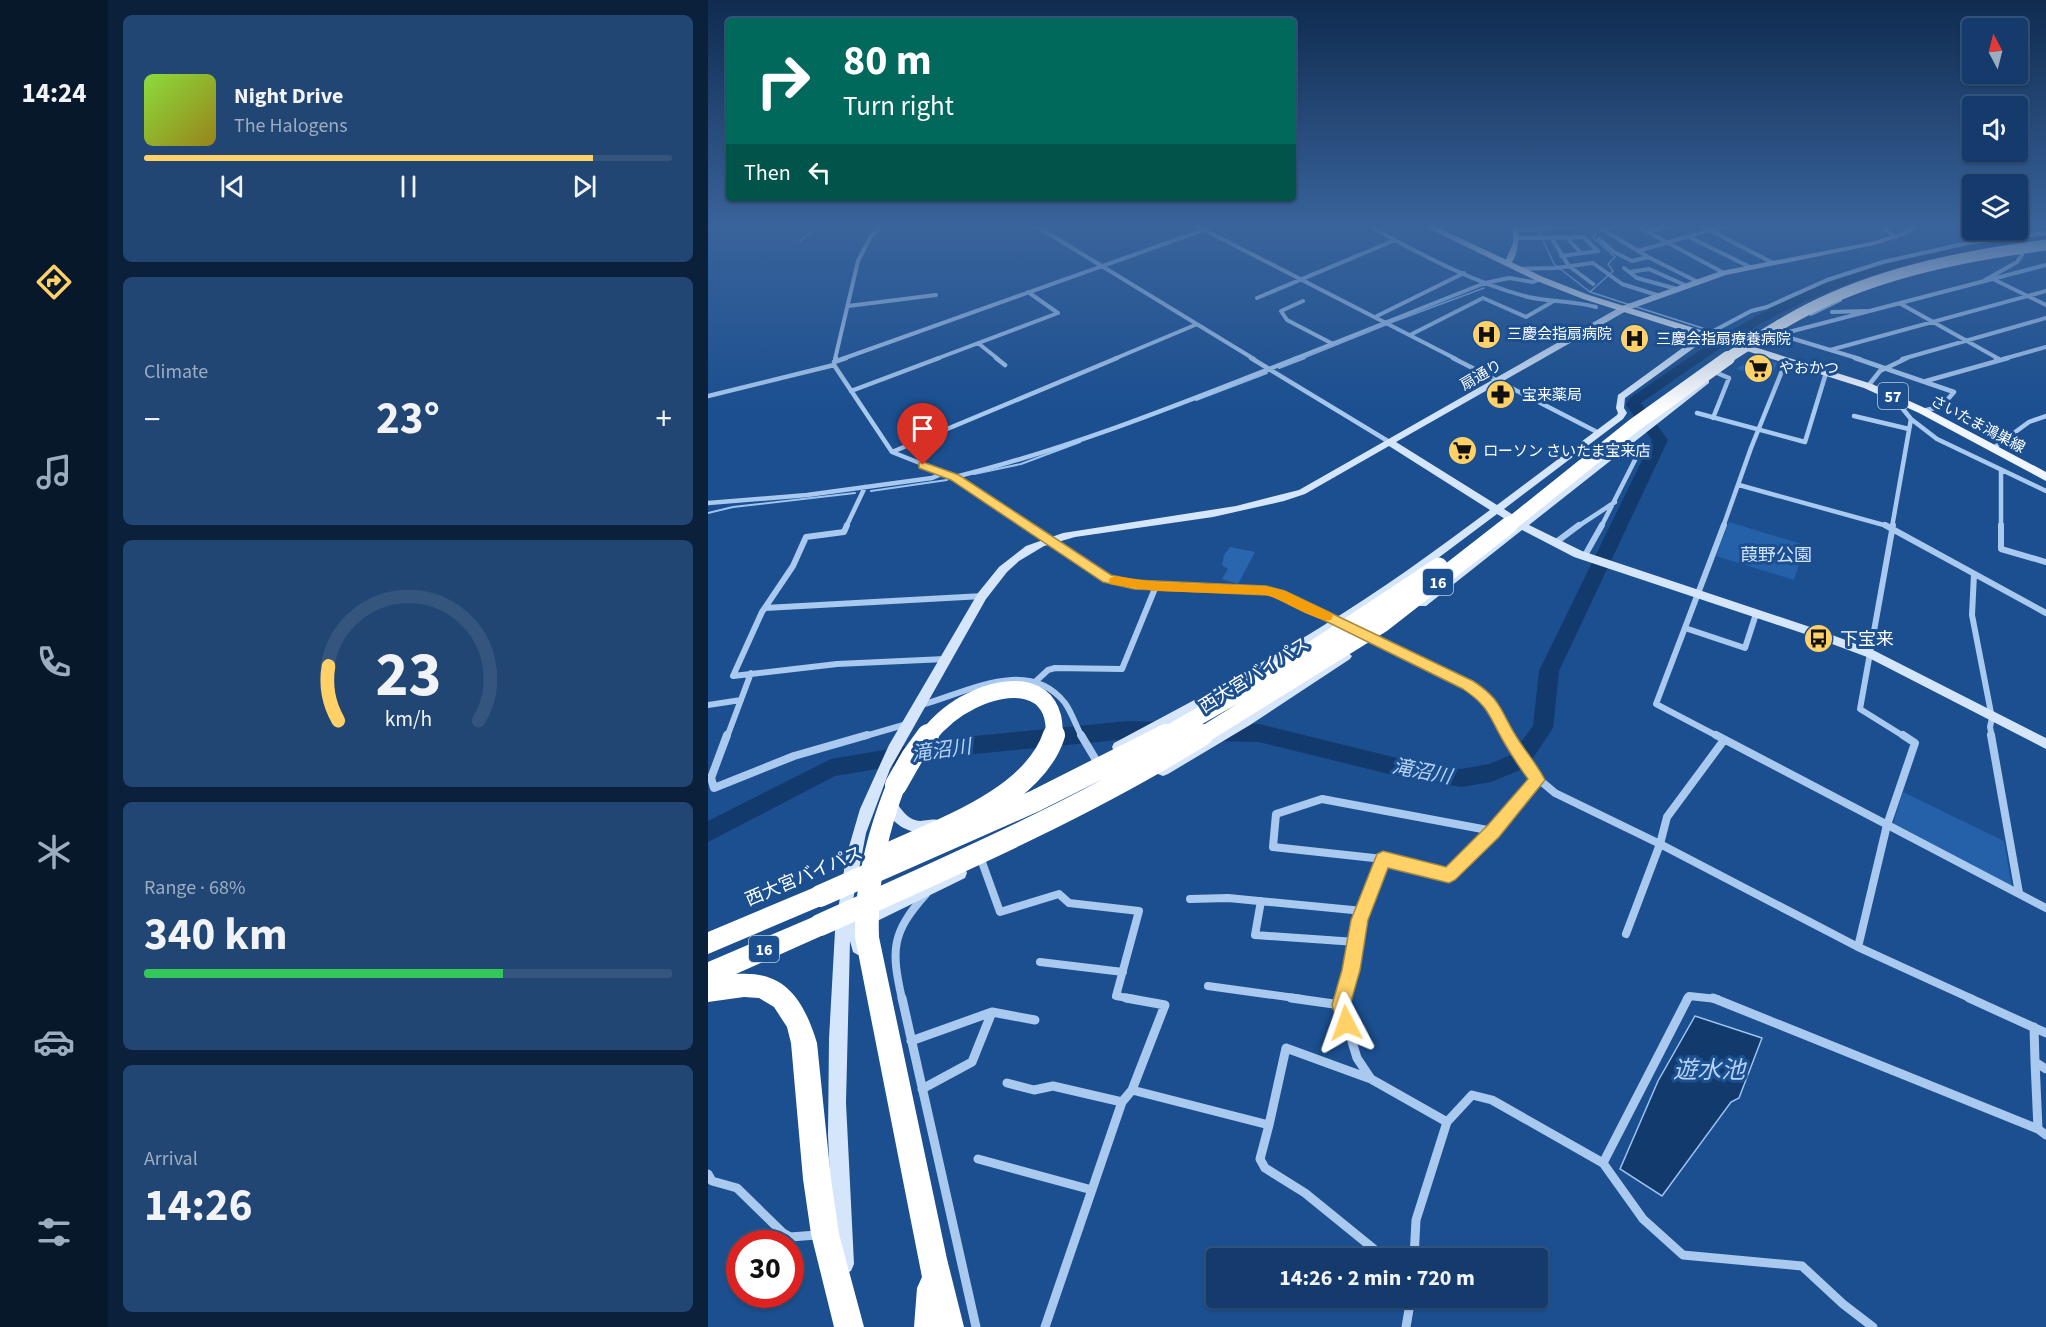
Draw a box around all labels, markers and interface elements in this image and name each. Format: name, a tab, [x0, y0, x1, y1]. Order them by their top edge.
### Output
north arrow	[1962, 18, 2028, 84]
map controls	[1962, 18, 2028, 240]
text: 80 m	[843, 31, 932, 91]
icon: right	[744, 42, 822, 120]
text: 14:24	[21, 74, 87, 113]
text: Night Drive	[234, 80, 343, 112]
text: Turn right	[843, 87, 954, 126]
button: sound	[1962, 96, 2028, 162]
text: The Halogens	[234, 112, 348, 140]
icon: left	[803, 156, 836, 189]
text: Then	[744, 157, 791, 189]
icon: previous	[216, 170, 249, 203]
icon: pause	[392, 170, 425, 203]
icon: next	[568, 170, 601, 203]
button: layers	[1962, 174, 2028, 240]
icon: directions	[33, 261, 75, 303]
hospital icon: 三慶会指扇病院	[1470, 318, 1502, 350]
hospital icon: 三慶会指扇療養病院	[1619, 323, 1651, 355]
place label: 三慶会指扇病院	[1507, 324, 1612, 345]
place label: 三慶会指扇療養病院	[1656, 329, 1791, 350]
supermarket icon: やおかつ	[1742, 352, 1774, 384]
street label: 扇通り	[1457, 355, 1506, 396]
text: Climate	[144, 358, 208, 386]
place label: やおかつ	[1779, 358, 1839, 379]
pharmacy icon: 宝来薬局	[1485, 379, 1517, 411]
road number: 57	[1878, 383, 1908, 409]
place label: 宝来薬局	[1522, 385, 1582, 406]
text: 23°	[376, 387, 440, 451]
street label: さいたま鴻巣線	[1927, 391, 2029, 458]
text: −	[144, 396, 160, 443]
text: +	[656, 396, 672, 443]
pin	[897, 403, 948, 465]
icon: arrive	[906, 412, 939, 445]
supermarket icon: ローソン さいたま宝来店	[1446, 435, 1478, 467]
place label: ローソン さいたま宝来店	[1483, 441, 1651, 462]
icon: music	[33, 451, 75, 493]
park label: 葭野公園	[1740, 543, 1812, 568]
road number: 16	[1423, 569, 1453, 595]
bus stop icon: 下宝来	[1803, 623, 1835, 655]
place label: 下宝来	[1840, 627, 1894, 652]
text: 23	[375, 631, 441, 720]
street label: 西大宮バイパス	[1194, 632, 1314, 719]
icon: phone	[33, 641, 75, 683]
text: km/h	[384, 704, 432, 735]
water label: 滝沼川	[909, 733, 975, 769]
water label: 滝沼川	[1390, 753, 1456, 792]
icon: climate	[33, 831, 75, 873]
street label: 西大宮バイパス	[741, 840, 867, 913]
text: Range · 68%	[144, 874, 245, 902]
text: 340 km	[144, 903, 288, 967]
road number: 16	[749, 936, 779, 962]
position arrow	[1314, 991, 1378, 1055]
icon: car	[33, 1021, 75, 1063]
water label: 遊水池	[1673, 1053, 1747, 1088]
text: Arrival	[144, 1145, 198, 1173]
text: 14:26	[144, 1174, 253, 1238]
icon: filters	[33, 1211, 75, 1253]
speed limit sign: 30	[726, 1230, 804, 1308]
text: 14:26 · 2 min · 720 m	[1279, 1262, 1475, 1294]

